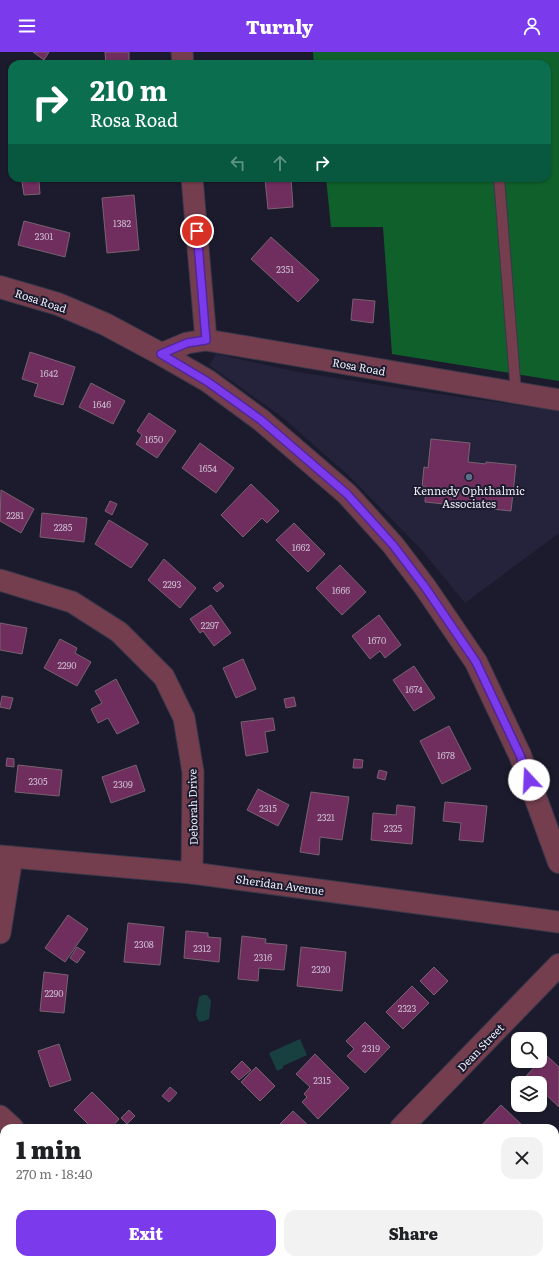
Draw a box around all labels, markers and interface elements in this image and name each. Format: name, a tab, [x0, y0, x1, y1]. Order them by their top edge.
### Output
text: Turnly	[246, 13, 313, 40]
icon: menu	[16, 15, 38, 37]
icon: person	[521, 15, 543, 37]
text: 210 m	[90, 68, 167, 110]
icon: right	[24, 76, 76, 128]
text: Rosa Road	[90, 106, 178, 133]
icon: left	[227, 152, 249, 174]
icon: ahead	[269, 152, 291, 174]
icon: right	[311, 152, 333, 174]
pin	[180, 214, 214, 248]
house number: 1382	[113, 216, 131, 230]
icon: arrive	[186, 220, 208, 242]
house number: 2301	[35, 229, 53, 243]
house number: 2351	[276, 262, 294, 276]
street label: Rosa Road	[13, 284, 69, 316]
street label: Rosa Road	[331, 353, 387, 379]
house number: 1642	[40, 366, 58, 380]
house number: 1646	[93, 397, 111, 411]
house number: 1650	[145, 432, 163, 446]
house number: 1654	[199, 461, 217, 475]
marker: Kennedy Ophthalmic Associates	[464, 472, 474, 482]
place label: Kennedy Ophthalmic Associates	[413, 482, 525, 511]
house number: 2281	[6, 508, 24, 522]
house number: 2285	[54, 520, 73, 534]
house number: 1662	[292, 540, 310, 554]
house number: 2293	[163, 577, 181, 591]
house number: 1666	[332, 583, 350, 597]
house number: 2297	[201, 618, 220, 632]
house number: 1670	[368, 633, 386, 647]
house number: 2290	[57, 658, 77, 672]
house number: 1674	[405, 682, 423, 696]
house number: 1678	[437, 748, 455, 762]
position arrow	[508, 759, 550, 801]
street label: Deborah Drive	[183, 768, 201, 845]
house number: 2305	[28, 774, 48, 788]
house number: 2309	[113, 777, 133, 791]
house number: 2315	[259, 801, 277, 815]
house number: 2321	[317, 810, 335, 824]
house number: 2325	[384, 821, 403, 835]
street label: Sheridan Avenue	[235, 870, 325, 898]
house number: 2308	[134, 937, 154, 951]
house number: 2312	[193, 941, 211, 955]
house number: 2316	[254, 950, 272, 964]
house number: 2320	[312, 962, 330, 976]
house number: 2290	[44, 986, 64, 1000]
house number: 2323	[398, 1001, 416, 1015]
street label: Dean Street	[453, 1019, 507, 1074]
map controls	[511, 1032, 547, 1112]
button: search	[511, 1032, 547, 1068]
house number: 2319	[362, 1041, 380, 1055]
house number: 2315	[313, 1073, 331, 1087]
button: layers	[511, 1076, 547, 1112]
text: 1 min	[16, 1131, 81, 1166]
button: close	[501, 1137, 543, 1179]
text: 270 m · 18:40	[16, 1164, 93, 1183]
button: Exit	[16, 1210, 276, 1256]
button: Share	[284, 1210, 543, 1256]

